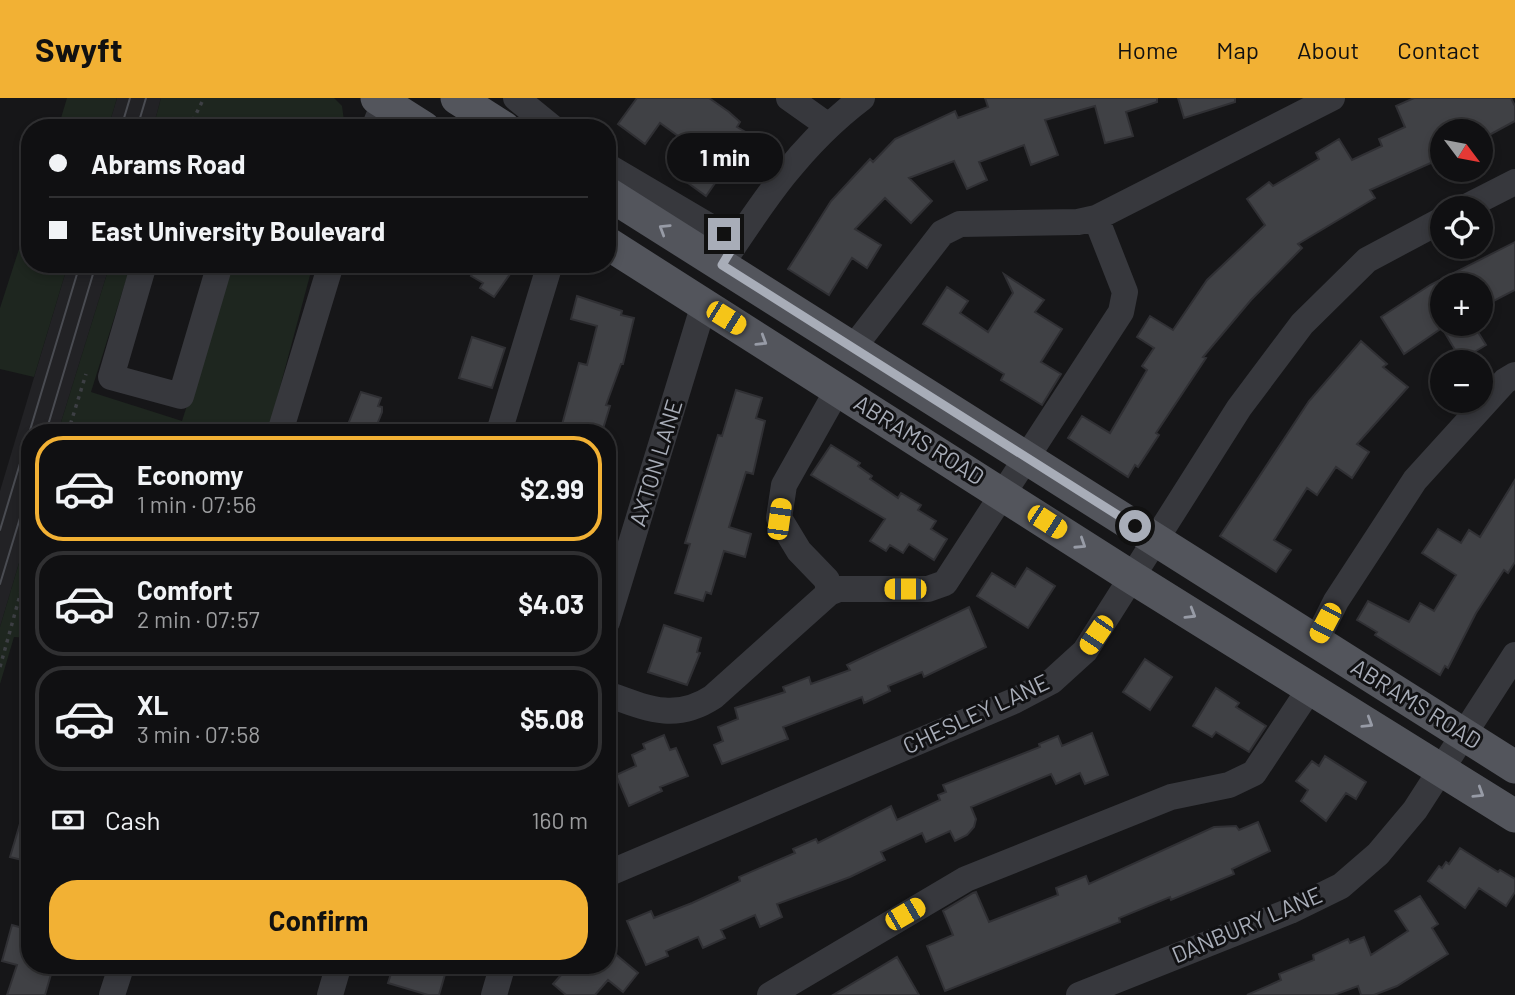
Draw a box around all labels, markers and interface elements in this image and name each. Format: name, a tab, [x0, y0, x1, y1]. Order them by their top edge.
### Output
text: Swyft	[35, 29, 122, 69]
text: Home	[1117, 35, 1178, 64]
text: Map	[1216, 35, 1259, 64]
text: About	[1297, 35, 1359, 64]
text: Contact	[1397, 35, 1480, 64]
north arrow	[1430, 119, 1493, 182]
map controls	[1430, 119, 1493, 413]
callout: 1 min	[666, 132, 782, 181]
text: 1 min	[700, 143, 750, 171]
text: Abrams Road	[91, 148, 245, 179]
button: locate	[1430, 196, 1493, 259]
text: East University Boulevard	[91, 215, 385, 246]
route end	[708, 218, 740, 250]
one-way arrow	[659, 224, 672, 237]
button: +	[1430, 273, 1493, 336]
car	[703, 298, 750, 338]
one-way arrow	[754, 332, 767, 345]
button: −	[1430, 350, 1493, 413]
street label: ABRAMS ROAD	[849, 388, 990, 490]
street label: AXTON LANE	[622, 396, 688, 529]
icon: car	[53, 457, 116, 520]
text: Economy	[137, 459, 243, 490]
text: $2.99	[520, 473, 584, 504]
text: 1 min · 07:56	[137, 490, 256, 518]
car	[766, 497, 793, 541]
car	[1024, 502, 1071, 542]
route start	[1119, 510, 1151, 542]
one-way arrow	[1073, 536, 1086, 549]
icon: car	[53, 572, 116, 635]
text: Comfort	[137, 574, 233, 605]
car	[885, 579, 927, 600]
text: $4.03	[518, 588, 584, 619]
car	[1306, 600, 1345, 646]
text: 2 min · 07:57	[137, 605, 260, 633]
one-way arrow	[1183, 605, 1196, 618]
car	[1076, 612, 1117, 658]
street label: ABRAMS ROAD	[1346, 652, 1487, 754]
street label: CHESLEY LANE	[898, 667, 1053, 759]
icon: car	[53, 687, 116, 750]
text: XL	[137, 689, 168, 720]
text: $5.08	[520, 703, 584, 734]
one-way arrow	[1361, 715, 1374, 728]
text: 3 min · 07:58	[137, 720, 260, 748]
one-way arrow	[1471, 784, 1484, 797]
icon: cash	[49, 801, 87, 839]
text: Cash	[105, 804, 160, 835]
text: 160 m	[531, 806, 588, 834]
button: Confirm	[49, 880, 588, 960]
street label: DANBURY LANE	[1167, 880, 1326, 968]
car	[882, 894, 929, 934]

